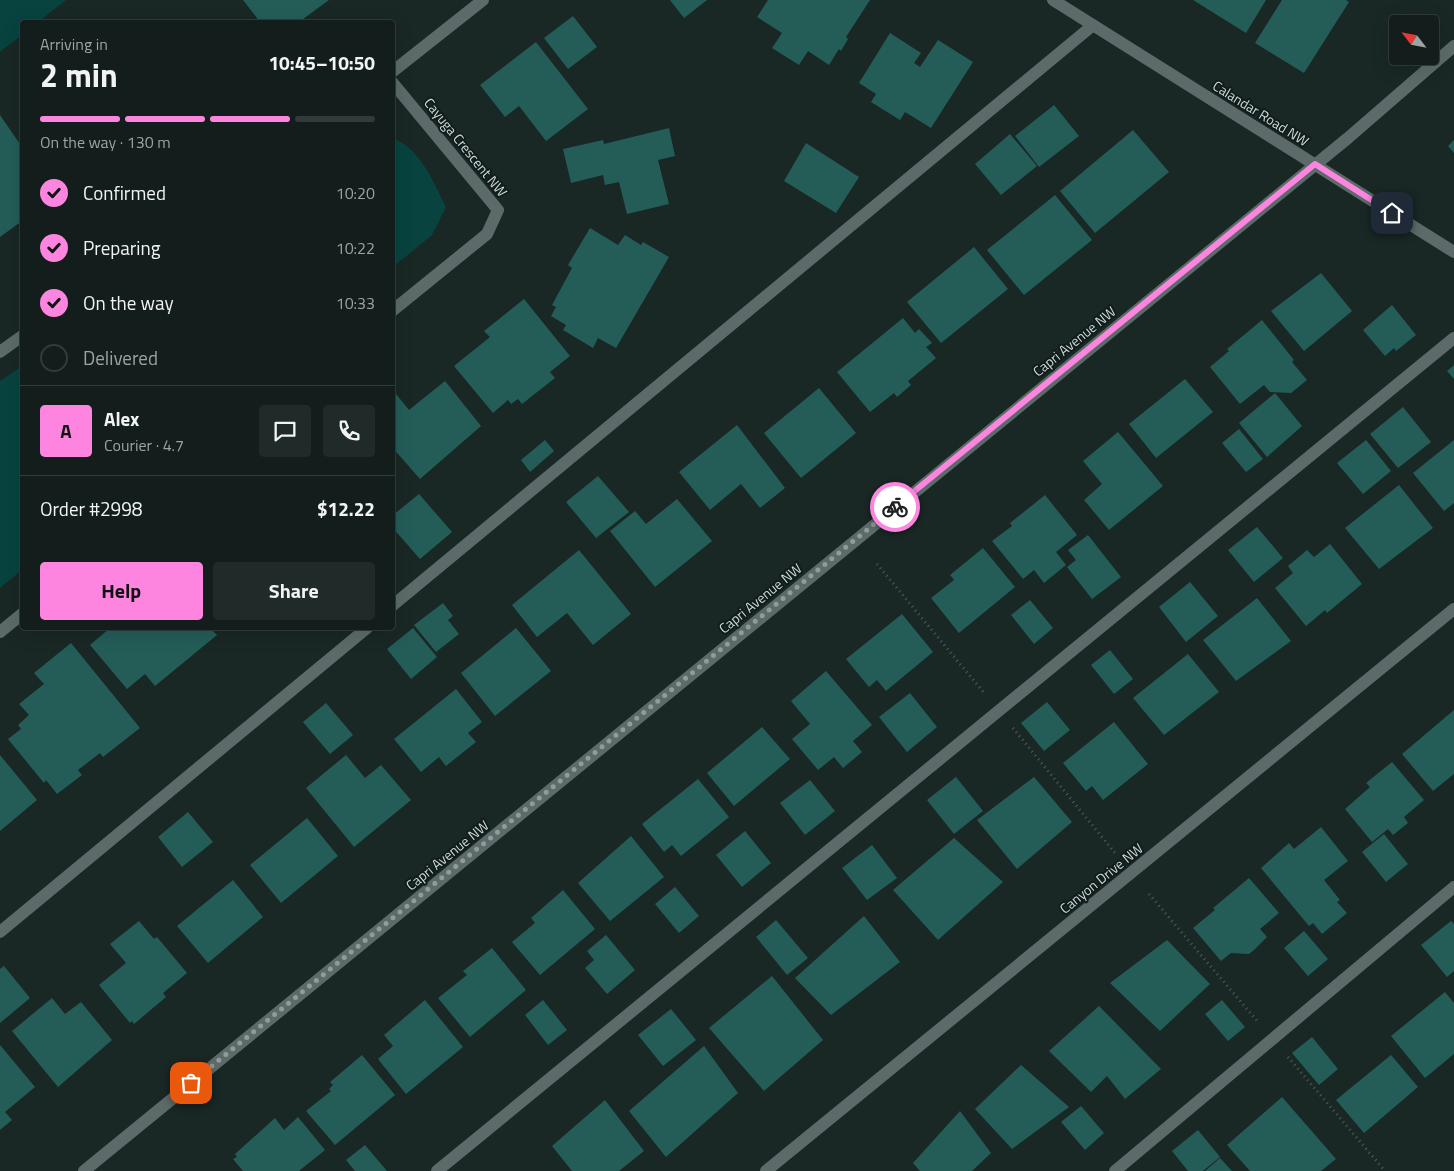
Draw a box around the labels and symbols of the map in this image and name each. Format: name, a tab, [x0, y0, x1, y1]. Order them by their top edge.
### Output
north arrow	[1389, 15, 1439, 65]
street label: Calandar Road NW	[1209, 75, 1313, 151]
street label: Cayuga Crescent NW	[419, 93, 513, 201]
pin	[1371, 192, 1413, 234]
street label: Capri Avenue NW	[1028, 301, 1120, 381]
courier	[870, 482, 920, 532]
street label: Capri Avenue NW	[714, 558, 806, 638]
street label: Capri Avenue NW	[401, 815, 493, 895]
street label: Canyon Drive NW	[1055, 838, 1147, 918]
pin	[170, 1062, 212, 1104]

